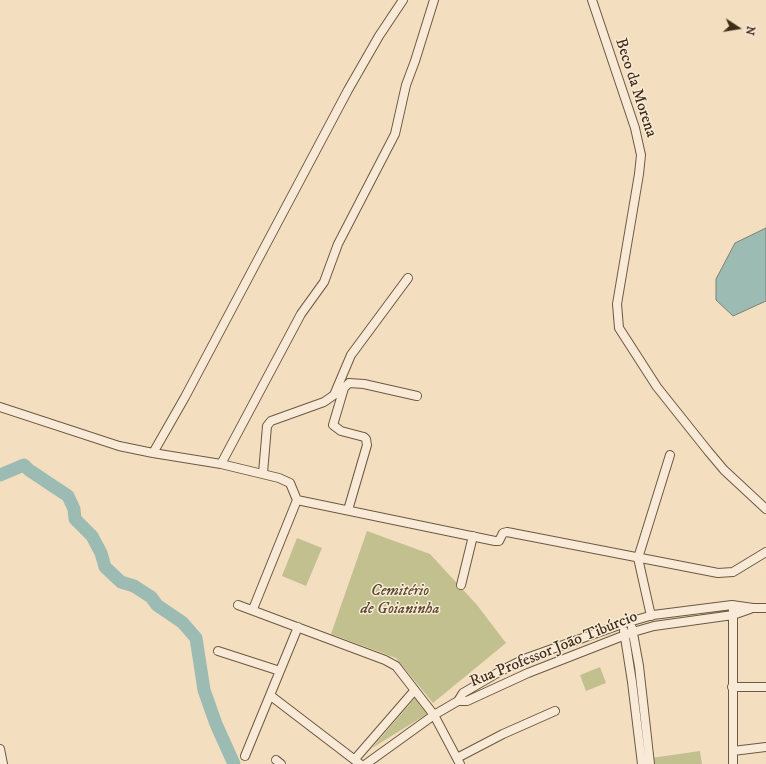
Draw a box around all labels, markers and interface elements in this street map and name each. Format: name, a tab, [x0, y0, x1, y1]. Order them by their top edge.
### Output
north arrow	[718, 8, 758, 48]
text: N	[742, 25, 758, 36]
street label: Beco da Morena	[610, 36, 660, 140]
park label: Cemitério de Goianinha	[361, 582, 439, 620]
street label: Rua Professor João Tibúrcio	[467, 608, 641, 692]

